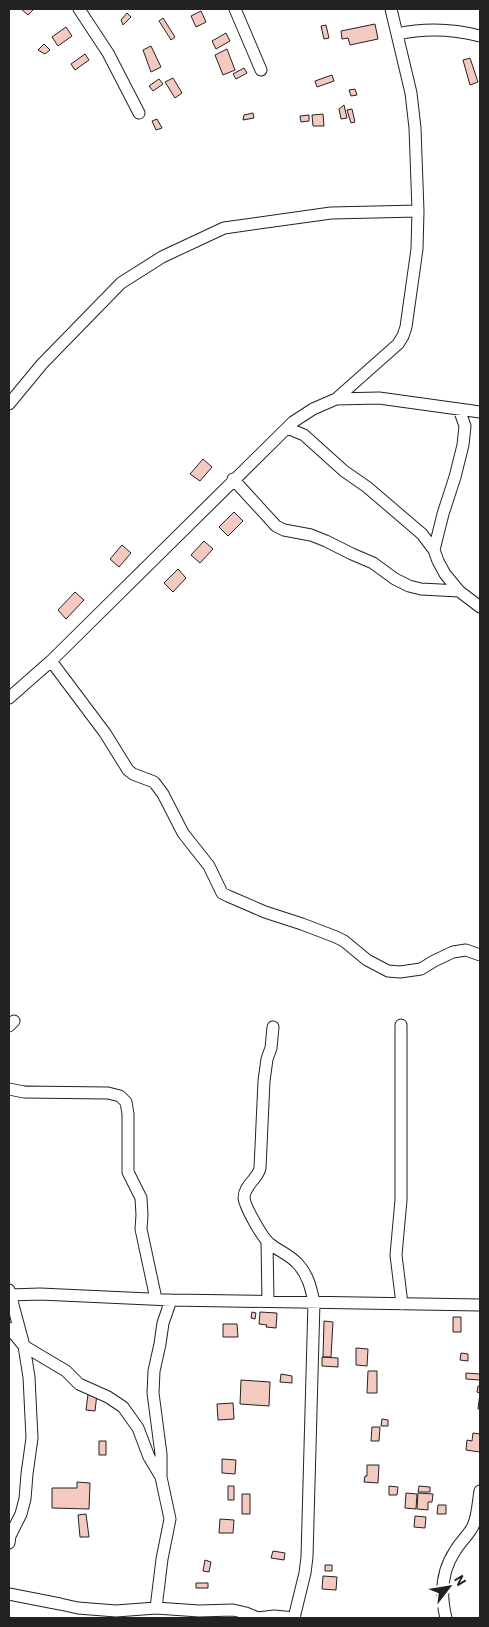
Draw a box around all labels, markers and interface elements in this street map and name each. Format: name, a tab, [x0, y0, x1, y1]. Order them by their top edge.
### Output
north arrow	[424, 1562, 474, 1612]
text: N	[451, 1572, 470, 1588]

